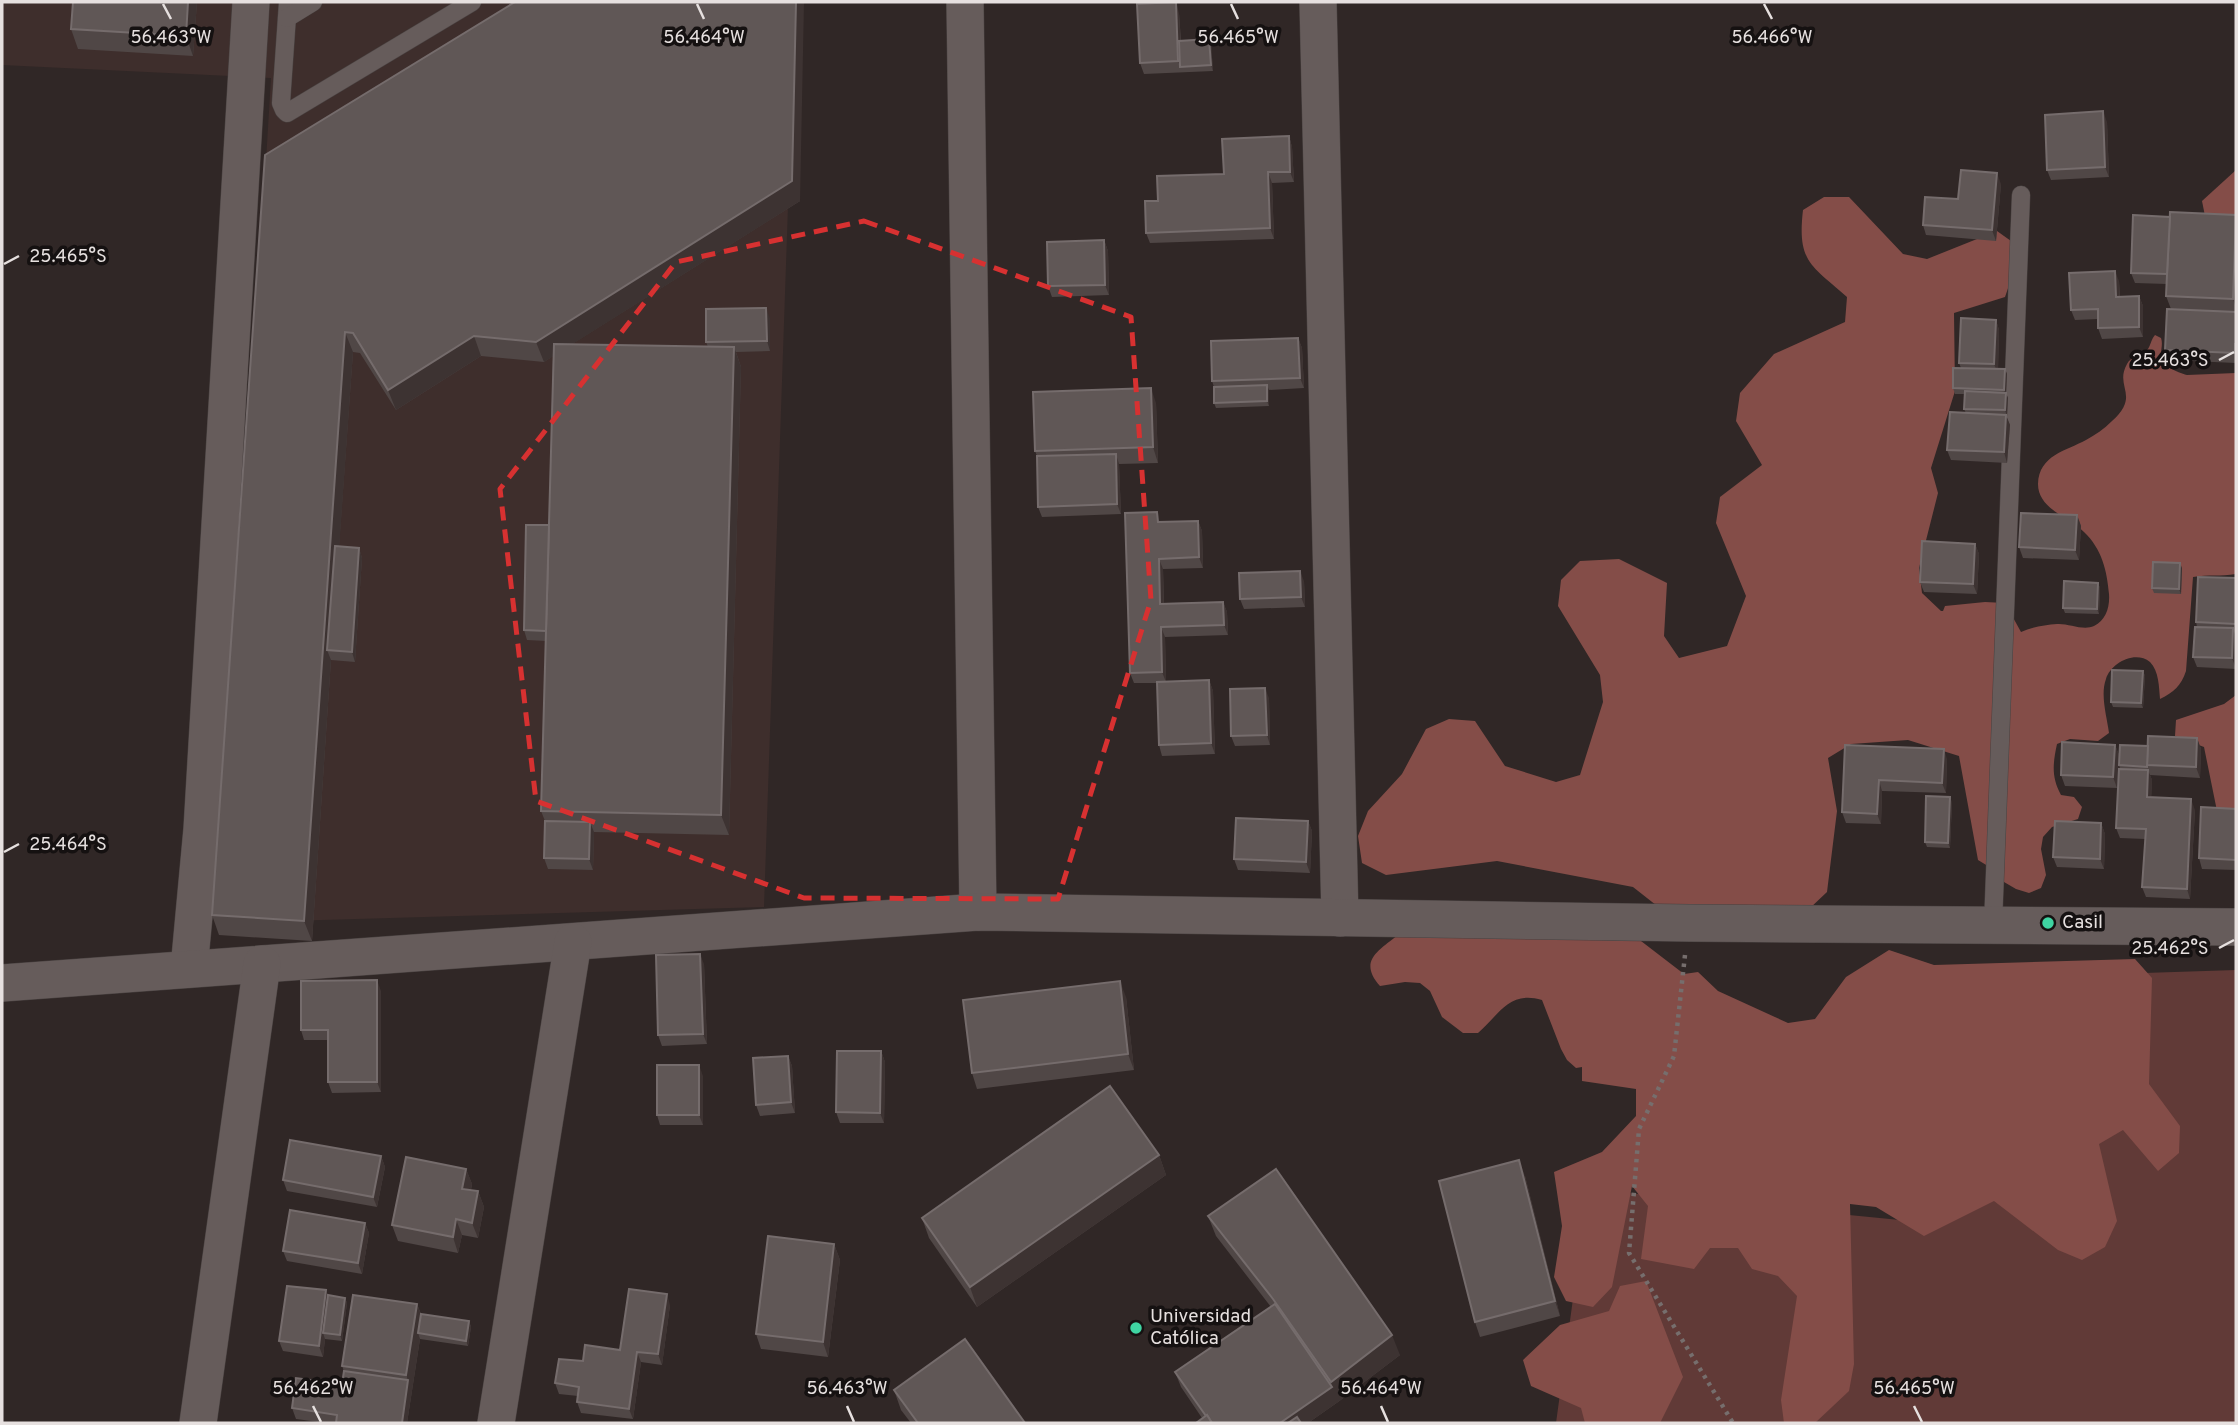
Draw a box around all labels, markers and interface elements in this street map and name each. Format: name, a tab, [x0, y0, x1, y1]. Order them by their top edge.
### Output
text: 56.463°W	[130, 27, 212, 50]
text: 56.464°W	[663, 27, 745, 50]
text: 56.465°W	[1197, 27, 1279, 50]
text: 56.466°W	[1731, 27, 1813, 50]
text: 25.465°S	[29, 246, 107, 269]
text: 25.463°S	[2131, 350, 2209, 373]
text: 25.464°S	[29, 834, 107, 857]
place label: Casil	[2062, 911, 2103, 935]
marker: Casil	[2040, 915, 2056, 931]
text: 25.462°S	[2131, 938, 2209, 961]
place label: Universidad Católica	[1150, 1305, 1251, 1351]
marker: Universidad Católica	[1128, 1320, 1144, 1336]
text: 56.462°W	[272, 1378, 354, 1401]
text: 56.463°W	[806, 1378, 888, 1401]
text: 56.464°W	[1340, 1378, 1422, 1401]
text: 56.465°W	[1873, 1378, 1955, 1401]

